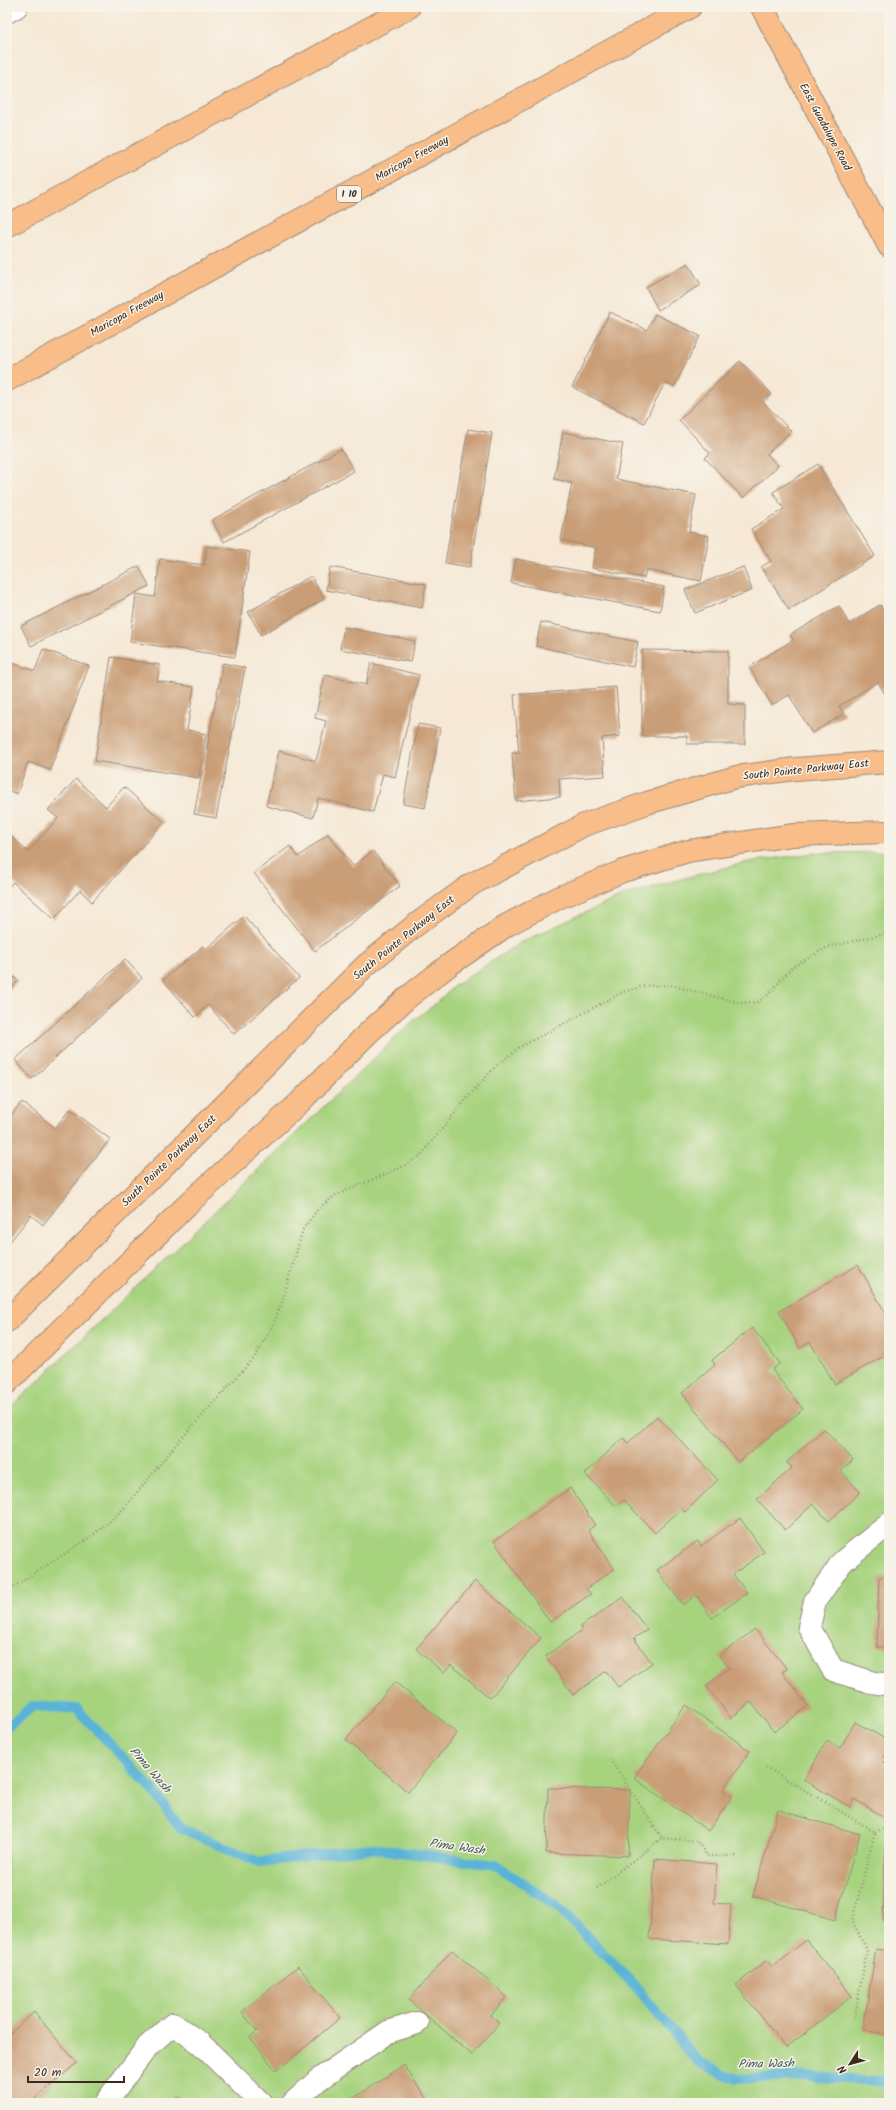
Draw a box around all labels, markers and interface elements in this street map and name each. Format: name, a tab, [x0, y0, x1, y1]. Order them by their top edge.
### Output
street label: East Guadalupe Road	[794, 80, 856, 175]
street label: Maricopa Freeway	[372, 131, 453, 187]
road number: I 10	[337, 186, 361, 202]
street label: Maricopa Freeway	[87, 286, 168, 342]
street label: South Pointe Parkway East	[742, 754, 870, 786]
street label: South Pointe Parkway East	[349, 891, 459, 985]
street label: South Pointe Parkway East	[117, 1110, 221, 1211]
water label: Pima Wash	[124, 1743, 177, 1799]
water label: Pima Wash	[428, 1834, 488, 1861]
north arrow	[830, 2044, 870, 2084]
water label: Pima Wash	[738, 2054, 796, 2074]
scale bar	[28, 2058, 124, 2084]
text: N	[833, 2061, 852, 2077]
text: 20 m	[34, 2063, 62, 2082]

